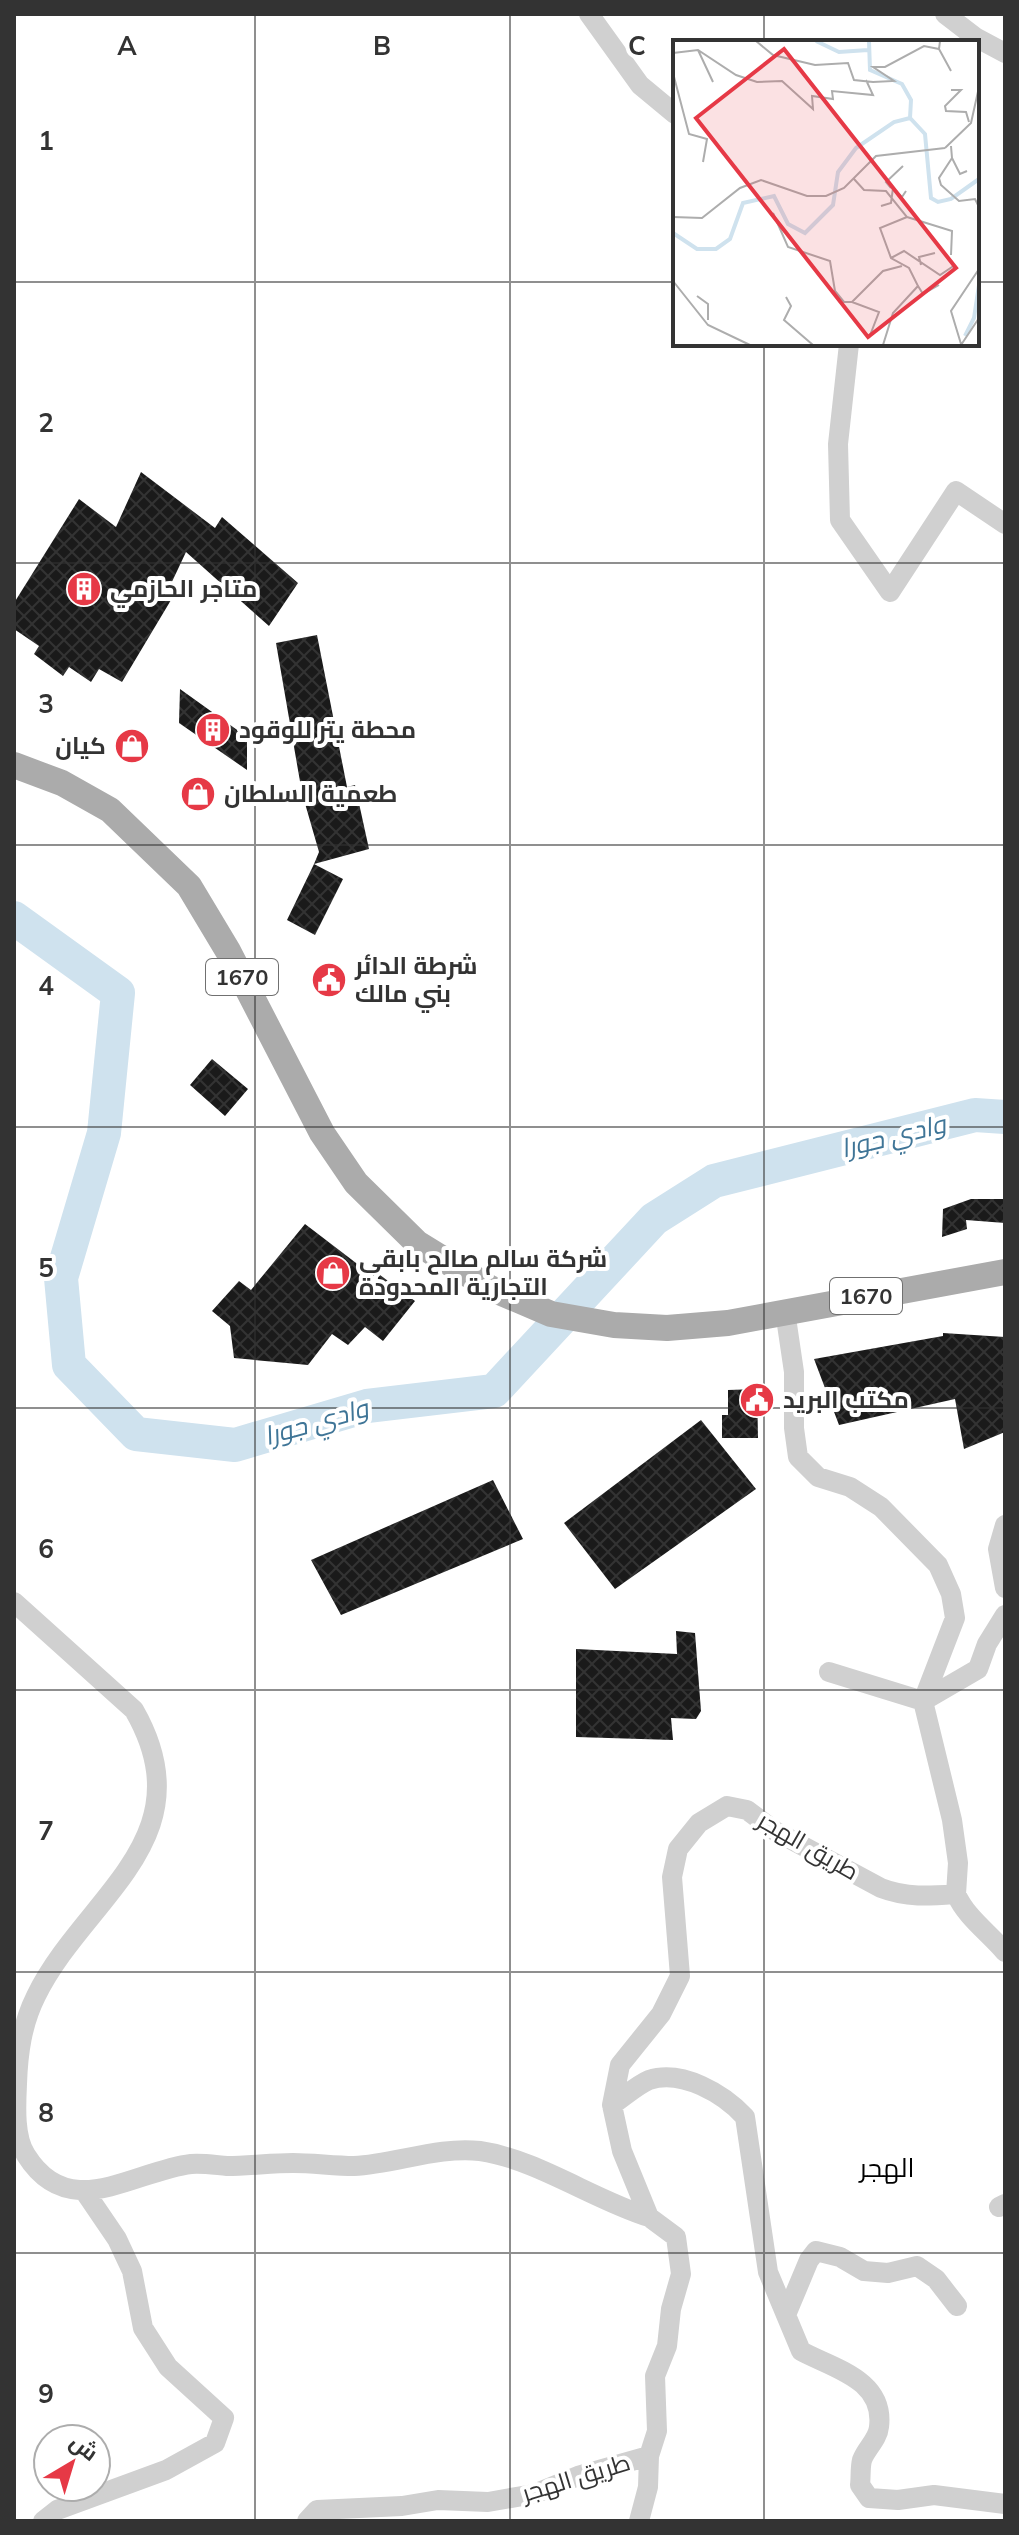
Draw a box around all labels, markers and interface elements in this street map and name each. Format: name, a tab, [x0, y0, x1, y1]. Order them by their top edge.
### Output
text: A	[117, 29, 137, 62]
text: B	[373, 29, 391, 62]
text: C	[628, 29, 646, 62]
inset map	[673, 40, 979, 346]
text: 1	[38, 124, 54, 157]
text: 2	[38, 406, 54, 439]
building icon: متاجر الحازمي	[65, 570, 103, 608]
place label: متاجر الحازمي	[110, 573, 257, 608]
text: 3	[38, 687, 54, 720]
building icon: محطة يتر للوقود	[194, 711, 232, 749]
place label: محطة يتر للوقود	[239, 714, 416, 744]
shop icon: كيان	[113, 727, 151, 765]
place label: كيان	[55, 730, 106, 760]
shop icon: طعمية السلطان	[179, 775, 217, 813]
place label: طعمية السلطان	[224, 778, 397, 808]
place label: شرطة الدائر بني مالك	[354, 950, 478, 1013]
road number: 1670	[206, 959, 278, 995]
public building icon: شرطة الدائر بني مالك	[310, 961, 348, 999]
text: 4	[38, 969, 54, 1002]
water label: وادي جورا	[837, 1106, 952, 1169]
place label: شركة سالم صالح بابقي التجارية المحدودة	[359, 1243, 607, 1301]
text: 5	[38, 1251, 54, 1284]
shop icon: شركة سالم صالح بابقي التجارية المحدودة	[314, 1254, 352, 1292]
road number: 1670	[830, 1278, 902, 1314]
public building icon: مكتب البريد	[738, 1381, 776, 1419]
place label: مكتب البريد	[783, 1384, 909, 1414]
water label: وادي جورا	[260, 1390, 375, 1457]
text: 6	[38, 1532, 54, 1565]
street label: طريق الهجر	[750, 1803, 864, 1887]
text: 7	[38, 1814, 54, 1847]
text: 8	[38, 2096, 54, 2129]
district label: الهجر	[858, 2151, 914, 2184]
text: 9	[38, 2377, 54, 2410]
north arrow	[32, 2423, 112, 2503]
text: ش	[65, 2428, 104, 2467]
street label: طريق الهجر	[516, 2446, 634, 2509]

